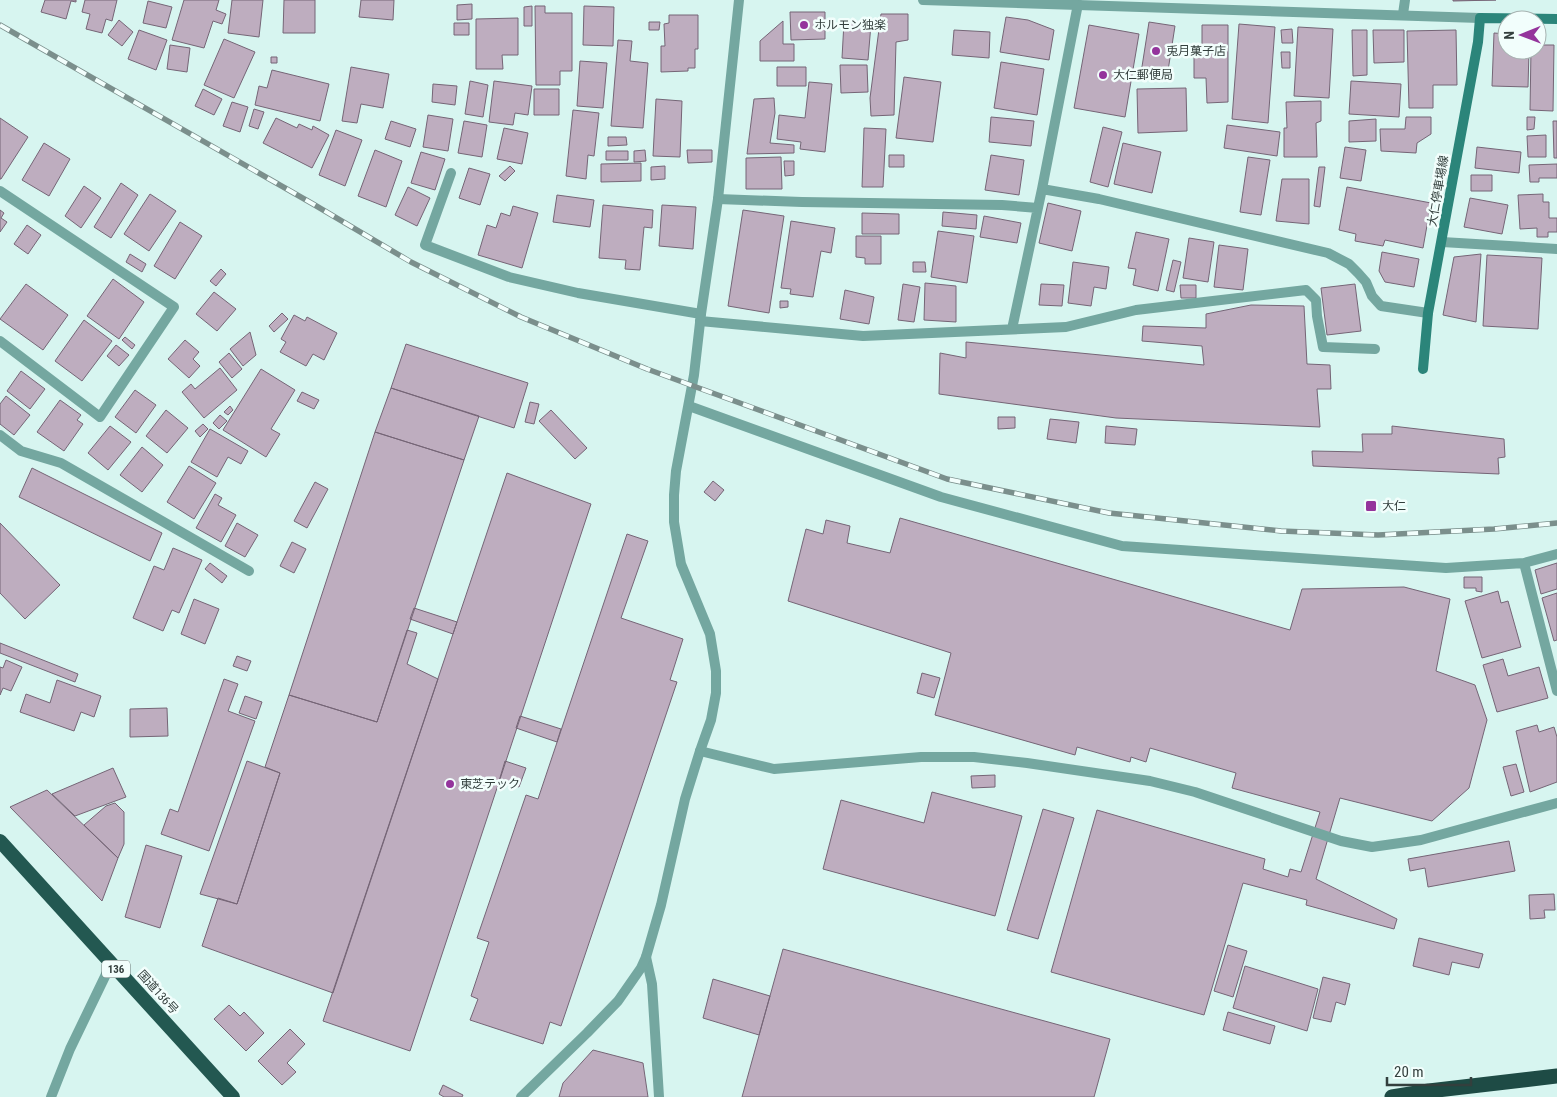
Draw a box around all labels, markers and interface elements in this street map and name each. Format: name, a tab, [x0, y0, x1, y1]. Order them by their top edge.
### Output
north arrow	[1497, 10, 1547, 60]
place label: ホルモン独楽	[814, 18, 886, 32]
marker: ホルモン独楽	[798, 19, 810, 31]
text: N	[1501, 31, 1517, 40]
place label: 兎月菓子店	[1166, 44, 1226, 58]
marker: 兎月菓子店	[1150, 45, 1162, 57]
place label: 大仁郵便局	[1113, 68, 1173, 82]
marker: 大仁郵便局	[1097, 69, 1109, 81]
street label: 大仁停車場線	[1425, 154, 1451, 228]
marker: 大仁	[1364, 499, 1378, 513]
place label: 大仁	[1382, 499, 1406, 513]
place label: 東芝テック	[460, 777, 520, 791]
marker: 東芝テック	[444, 778, 456, 790]
road number: 136	[102, 961, 130, 978]
street label: 国道136号	[135, 967, 181, 1017]
scale bar	[1387, 1054, 1471, 1086]
text: 20 m	[1394, 1063, 1424, 1081]

